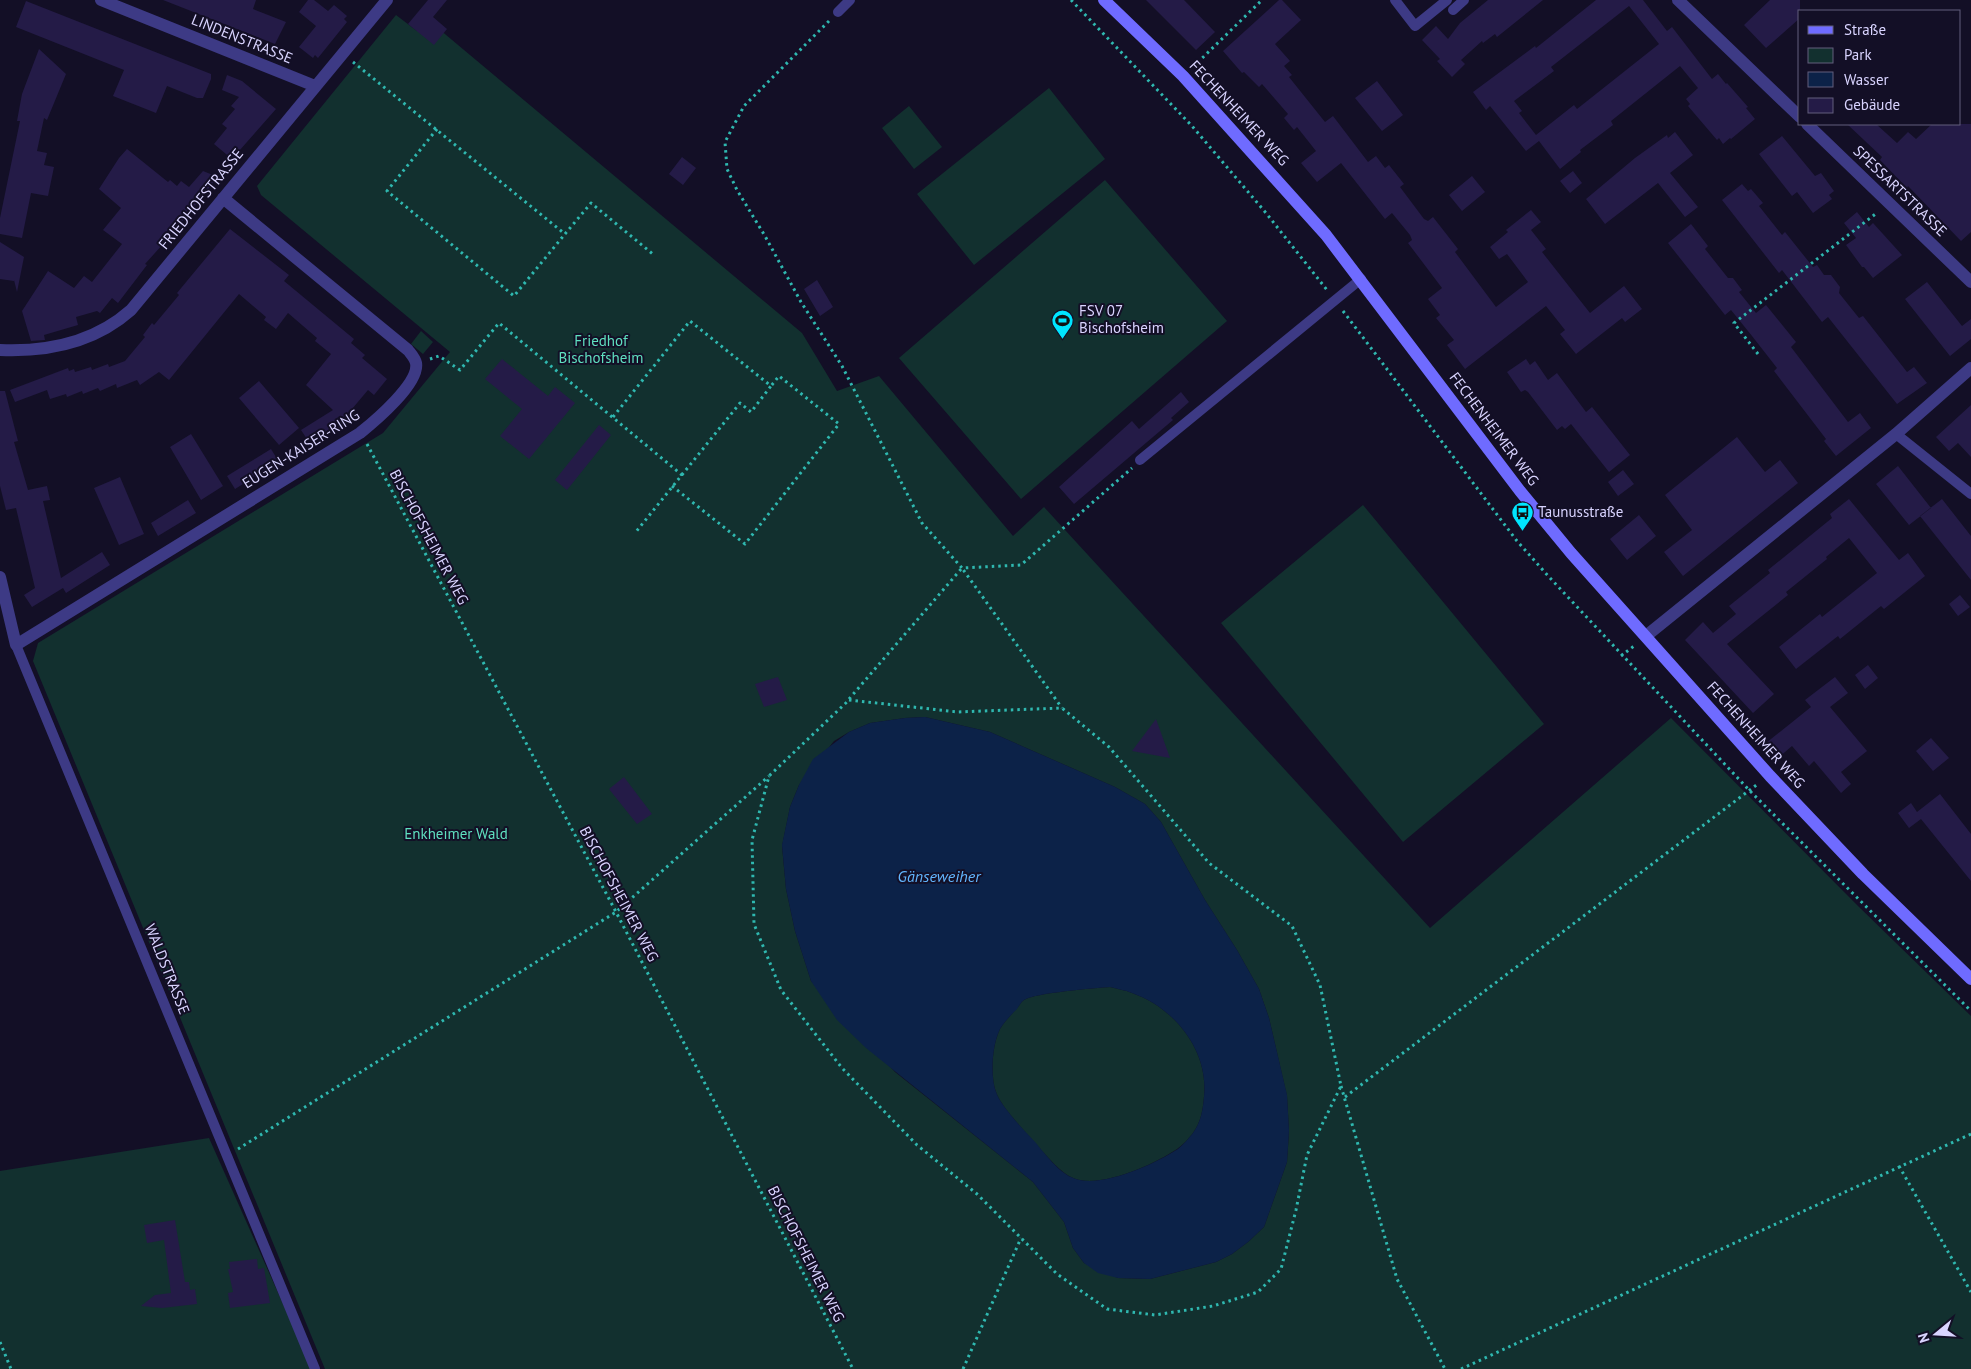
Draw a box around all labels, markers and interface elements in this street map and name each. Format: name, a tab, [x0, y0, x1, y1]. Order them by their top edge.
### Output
street label: LINDENSTRASSE	[189, 10, 296, 68]
legend	[1798, 10, 1961, 125]
text: Straße	[1844, 20, 1886, 39]
text: Park	[1844, 45, 1872, 64]
street label: FECHENHEIMER WEG	[1186, 56, 1293, 169]
text: Wasser	[1844, 70, 1889, 89]
text: Gebäude	[1844, 95, 1900, 114]
street label: SPESSARTSTRASSE	[1850, 141, 1951, 240]
street label: FRIEDHOFSTRASSE	[154, 144, 247, 253]
place label: FSV 07 Bischofsheim	[1079, 301, 1164, 337]
sports icon: FSV 07 Bischofsheim	[1051, 308, 1075, 339]
park label: Friedhof Bischofsheim	[558, 331, 644, 367]
street label: FECHENHEIMER WEG	[1446, 368, 1543, 489]
street label: EUGEN-KAISER-RING	[239, 405, 363, 492]
street label: BISCHOFSHEIMER WEG	[386, 466, 473, 608]
bus stop icon: Taunusstraße	[1510, 500, 1534, 531]
place label: Taunusstraße	[1538, 502, 1623, 521]
street label: FECHENHEIMER WEG	[1703, 677, 1809, 792]
street label: BISCHOFSHEIMER WEG	[576, 823, 663, 965]
park label: Enkheimer Wald	[404, 824, 508, 843]
water label: Gänseweiher	[898, 866, 982, 886]
street label: WALDSTRASSE	[141, 921, 194, 1017]
street label: BISCHOFSHEIMER WEG	[764, 1182, 849, 1325]
north arrow	[1911, 1309, 1961, 1359]
text: N	[1914, 1331, 1934, 1345]

